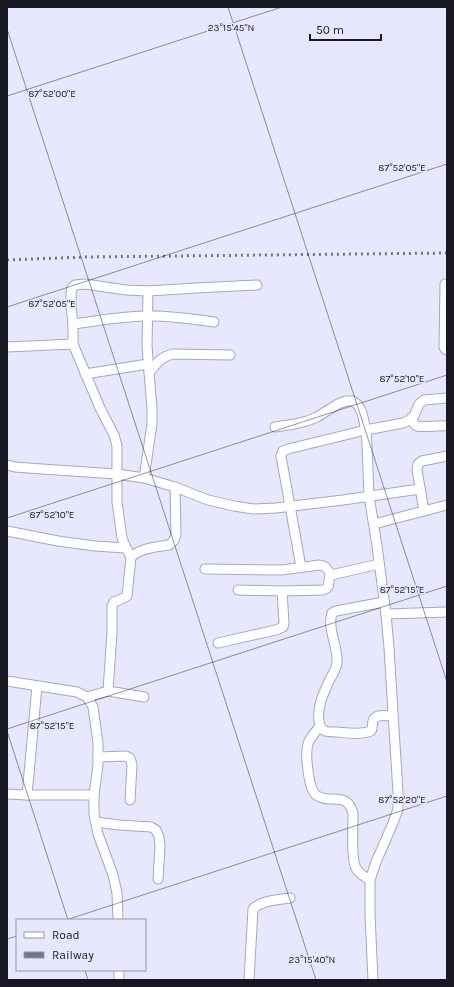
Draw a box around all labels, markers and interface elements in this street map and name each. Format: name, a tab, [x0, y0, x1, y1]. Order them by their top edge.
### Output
scale bar	[310, 16, 381, 42]
text: 23°15'45"N	[208, 22, 254, 34]
text: 50 m	[316, 23, 344, 37]
text: 87°52'00"E	[28, 88, 76, 100]
text: 87°52'05"E	[378, 162, 426, 174]
text: 87°52'05"E	[28, 298, 76, 310]
text: 87°52'10"E	[380, 373, 424, 385]
text: 87°52'10"E	[30, 509, 74, 521]
text: 87°52'15"E	[380, 584, 424, 596]
text: 87°52'15"E	[30, 720, 74, 732]
text: 87°52'20"E	[378, 794, 426, 806]
legend	[16, 919, 146, 971]
text: Road	[52, 928, 80, 942]
text: Railway	[52, 948, 94, 962]
text: 23°15'40"N	[289, 954, 335, 966]

